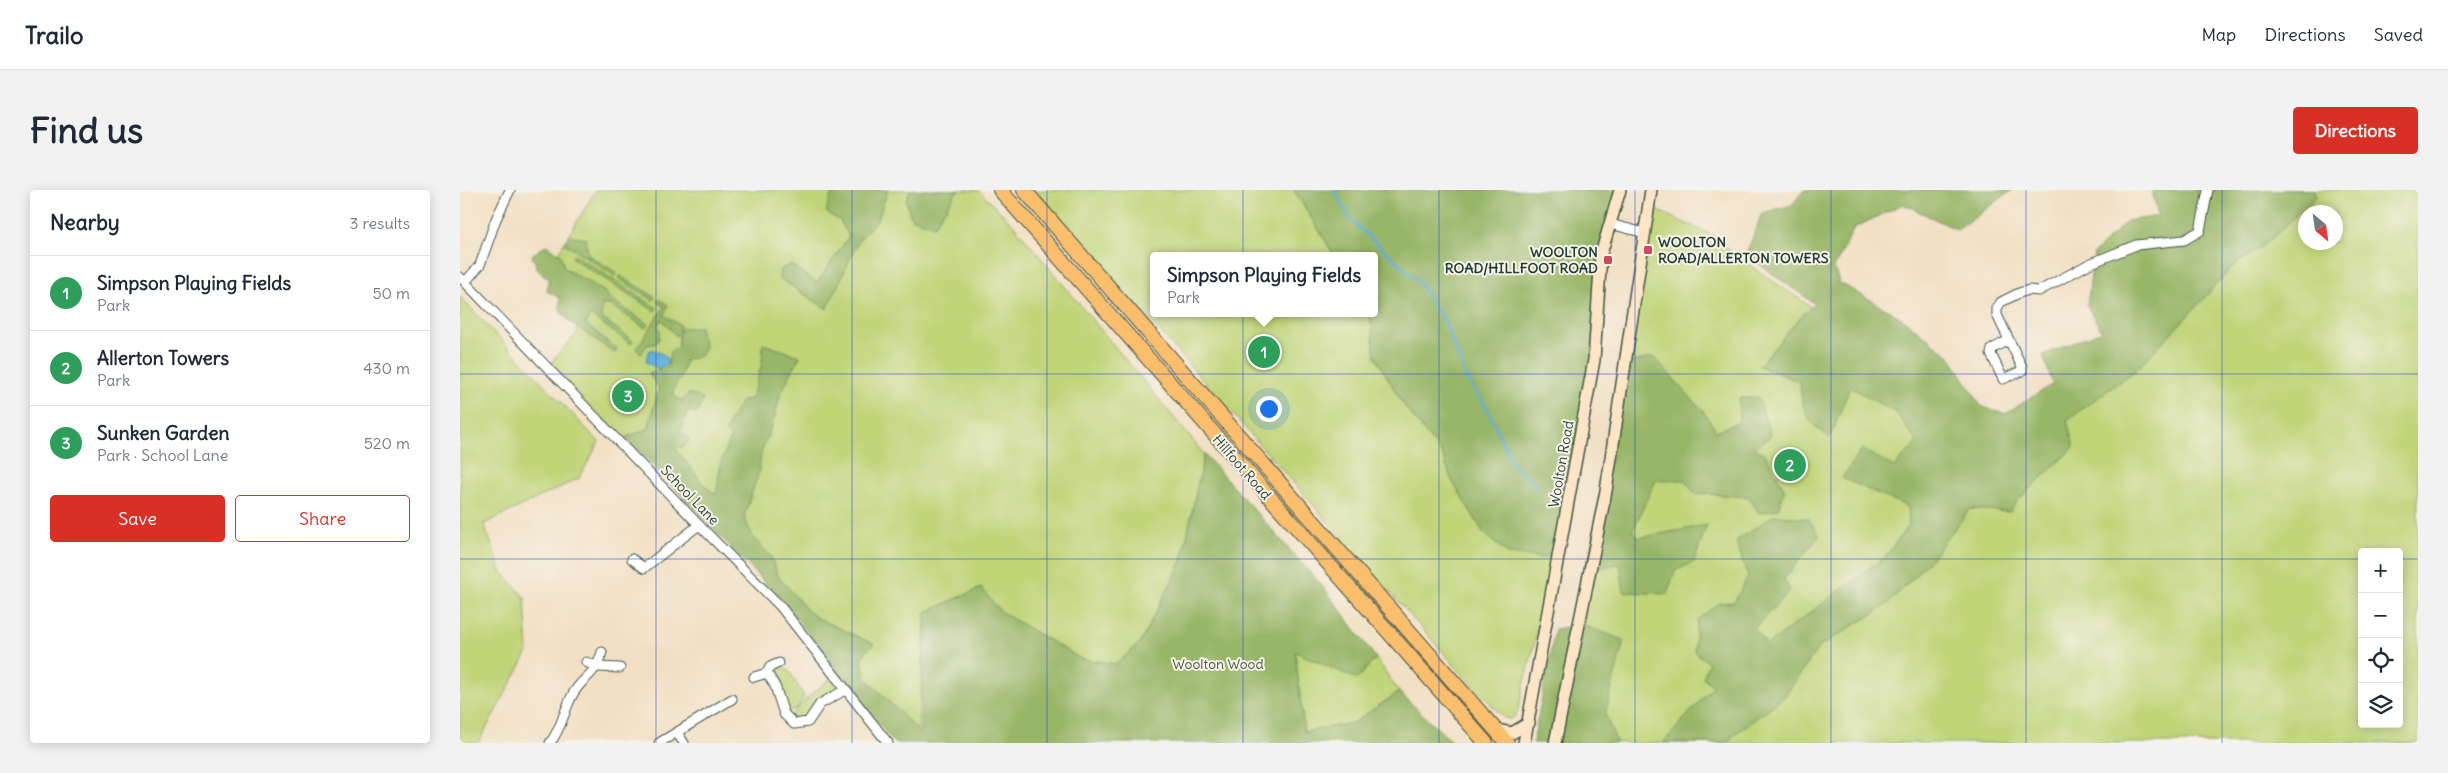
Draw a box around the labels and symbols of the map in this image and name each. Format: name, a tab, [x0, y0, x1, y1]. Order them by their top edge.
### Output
north arrow	[2298, 205, 2343, 250]
place label: WOOLTON ROAD/ALLERTON TOWERS	[1658, 233, 1829, 267]
place label: WOOLTON ROAD/HILLFOOT ROAD	[1445, 243, 1598, 277]
marker: WOOLTON ROAD/ALLERTON TOWERS	[1642, 244, 1654, 256]
marker: WOOLTON ROAD/HILLFOOT ROAD	[1602, 254, 1614, 266]
pin: 1	[1248, 333, 1280, 371]
pin: 3	[612, 377, 644, 415]
your location	[1256, 396, 1282, 422]
street label: Woolton Road	[1544, 419, 1578, 509]
street label: Hillfoot Road	[1209, 431, 1275, 503]
pin: 2	[1774, 446, 1806, 484]
street label: School Lane	[657, 461, 723, 529]
park label: Woolton Wood	[1172, 655, 1264, 673]

